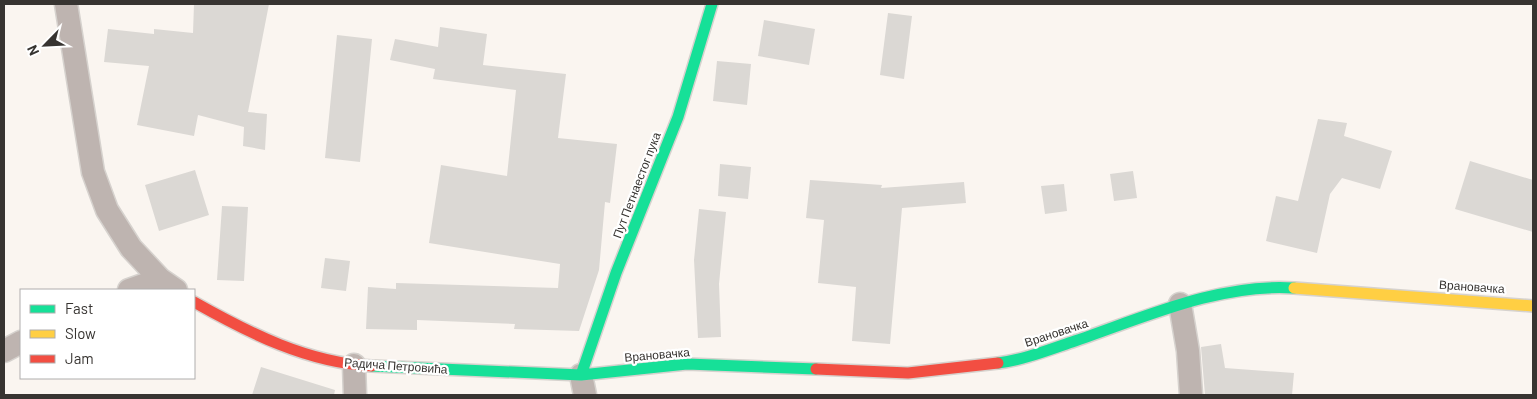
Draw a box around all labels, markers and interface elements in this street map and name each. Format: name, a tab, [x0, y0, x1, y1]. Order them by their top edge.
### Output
north arrow	[20, 20, 70, 70]
text: N	[23, 43, 42, 58]
street label: Пут Петнаестог пука	[609, 130, 664, 240]
street label: Врановачка	[1439, 277, 1506, 296]
legend	[20, 289, 195, 379]
text: Fast	[65, 299, 93, 317]
street label: Врановачка	[1023, 315, 1090, 350]
text: Slow	[65, 324, 96, 342]
street label: Врановачка	[624, 344, 691, 365]
text: Jam	[65, 349, 94, 367]
street label: Радича Петровића	[344, 354, 448, 377]

